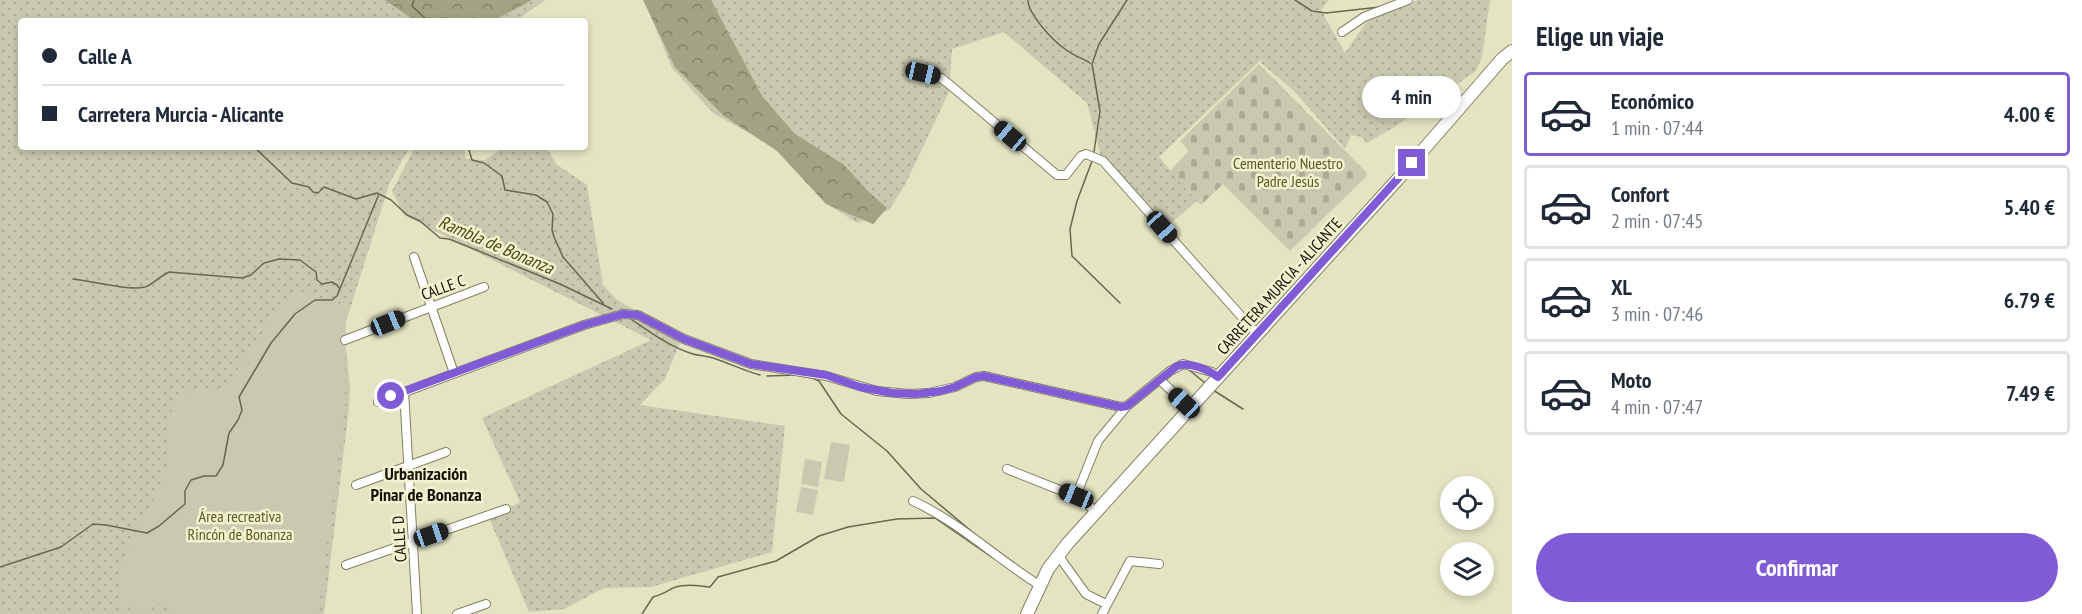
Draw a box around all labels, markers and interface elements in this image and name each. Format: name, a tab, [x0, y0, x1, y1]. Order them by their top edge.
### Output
text: Elige un viaje	[1536, 19, 1664, 53]
text: Calle A	[78, 42, 132, 70]
car	[903, 60, 943, 86]
callout: 4 min	[1362, 76, 1462, 118]
text: 4 min	[1391, 84, 1432, 110]
icon: car	[1539, 87, 1593, 141]
text: Económico	[1611, 87, 1694, 115]
text: Carretera Murcia - Alicante	[78, 100, 284, 128]
text: 4.00 €	[2004, 100, 2055, 128]
text: 1 min · 07:44	[1611, 115, 1703, 141]
car	[990, 118, 1030, 154]
route end	[1398, 149, 1425, 176]
park label: Cementerio Nuestro Padre Jesús	[1233, 153, 1343, 191]
icon: car	[1539, 180, 1593, 234]
text: Confort	[1611, 180, 1669, 208]
text: 5.40 €	[2004, 193, 2055, 221]
car	[1143, 208, 1181, 246]
text: 2 min · 07:45	[1611, 208, 1703, 234]
water label: Rambla de Bonanza	[435, 210, 558, 279]
street label: CARRETERA MURCIA - ALICANTE	[1212, 213, 1346, 359]
street label: CALLE C	[418, 270, 468, 304]
icon: car	[1539, 273, 1593, 327]
text: XL	[1611, 273, 1632, 301]
text: 6.79 €	[2004, 286, 2055, 314]
text: 3 min · 07:46	[1611, 301, 1703, 327]
car	[368, 308, 408, 338]
icon: car	[1539, 366, 1593, 420]
text: Moto	[1611, 366, 1652, 394]
text: 7.49 €	[2006, 379, 2055, 407]
route start	[377, 382, 404, 409]
car	[1165, 384, 1203, 422]
text: 4 min · 07:47	[1611, 394, 1703, 420]
district label: Urbanización Pinar de Bonanza	[370, 462, 482, 506]
map controls	[1440, 476, 1494, 596]
button: locate	[1440, 476, 1494, 530]
car	[1056, 481, 1096, 511]
park label: Área recreativa Rincón de Bonanza	[188, 506, 292, 544]
street label: CALLE D	[387, 515, 411, 563]
car	[411, 521, 451, 549]
button: Confirmar	[1536, 533, 2058, 602]
button: layers	[1440, 542, 1494, 596]

